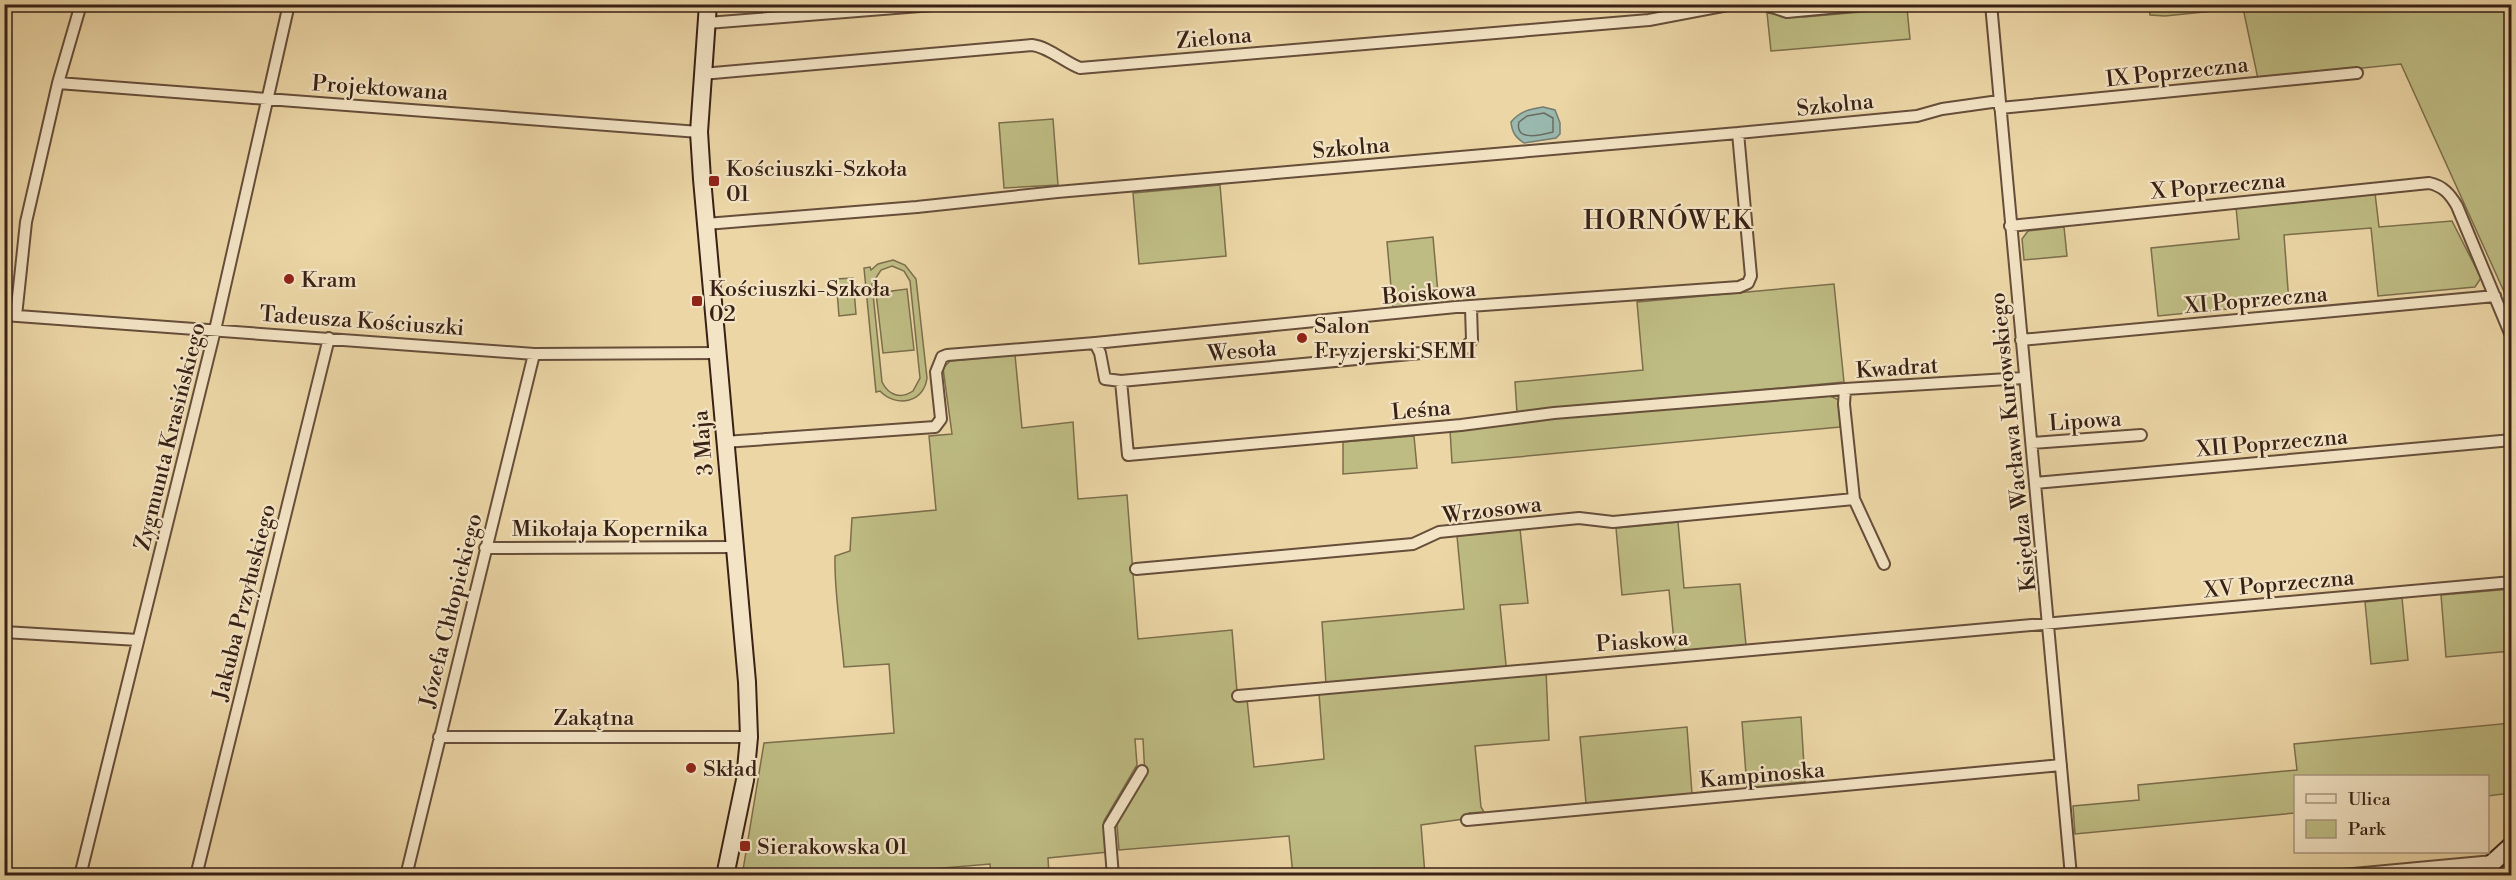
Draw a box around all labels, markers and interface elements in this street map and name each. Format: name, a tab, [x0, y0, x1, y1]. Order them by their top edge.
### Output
street label: Zielona	[1175, 22, 1254, 55]
street label: IX Poprzeczna	[2104, 51, 2251, 93]
street label: Projektowana	[311, 70, 450, 107]
street label: Szkolna	[1795, 88, 1876, 123]
street label: Szkolna	[1311, 132, 1392, 165]
place label: Kościuszki-Szkoła 01	[726, 156, 908, 208]
street label: X Poprzeczna	[2149, 167, 2287, 206]
marker: Kościuszki-Szkoła 01	[707, 174, 721, 188]
district label: HORNÓWEK	[1583, 203, 1753, 237]
place label: Kram	[301, 267, 357, 294]
marker: Kram	[282, 272, 296, 286]
place label: Kościuszki-Szkoła 02	[709, 276, 891, 328]
street label: Boiskowa	[1380, 276, 1478, 311]
street label: XI Poprzeczna	[2183, 281, 2330, 320]
street label: Księdza Wacława Kurowskiego	[1984, 291, 2043, 593]
marker: Kościuszki-Szkoła 02	[690, 294, 704, 308]
street label: Tadeusza Kościuszki	[259, 301, 465, 342]
place label: Salon Fryzjerski SEMI	[1314, 313, 1477, 365]
street label: Zygmunta Krasińskiego	[129, 320, 212, 553]
marker: Salon Fryzjerski SEMI	[1295, 331, 1309, 345]
street label: Wesoła	[1205, 335, 1279, 368]
street label: Kwadrat	[1855, 352, 1940, 385]
street label: Leśna	[1390, 394, 1453, 427]
street label: Lipowa	[2048, 405, 2123, 438]
street label: 3 Maja	[687, 408, 720, 477]
street label: XII Poprzeczna	[2194, 423, 2350, 464]
street label: Wrzosowa	[1440, 491, 1544, 530]
street label: Jakuba Przyłuskiego	[207, 501, 282, 704]
street label: Józefa Chłopickiego	[414, 511, 489, 711]
street label: Mikołaja Kopernika	[512, 516, 709, 543]
street label: XV Poprzeczna	[2202, 564, 2356, 605]
street label: Piaskowa	[1595, 625, 1690, 658]
street label: Zakątna	[554, 705, 635, 732]
place label: Skład	[703, 756, 758, 783]
street label: Kampinoska	[1698, 756, 1827, 794]
marker: Skład	[684, 761, 698, 775]
legend	[2294, 775, 2489, 853]
text: Ulica	[2348, 788, 2392, 811]
text: Park	[2348, 818, 2387, 841]
place label: Sierakowska 01	[757, 834, 909, 861]
marker: Sierakowska 01	[738, 839, 752, 853]

